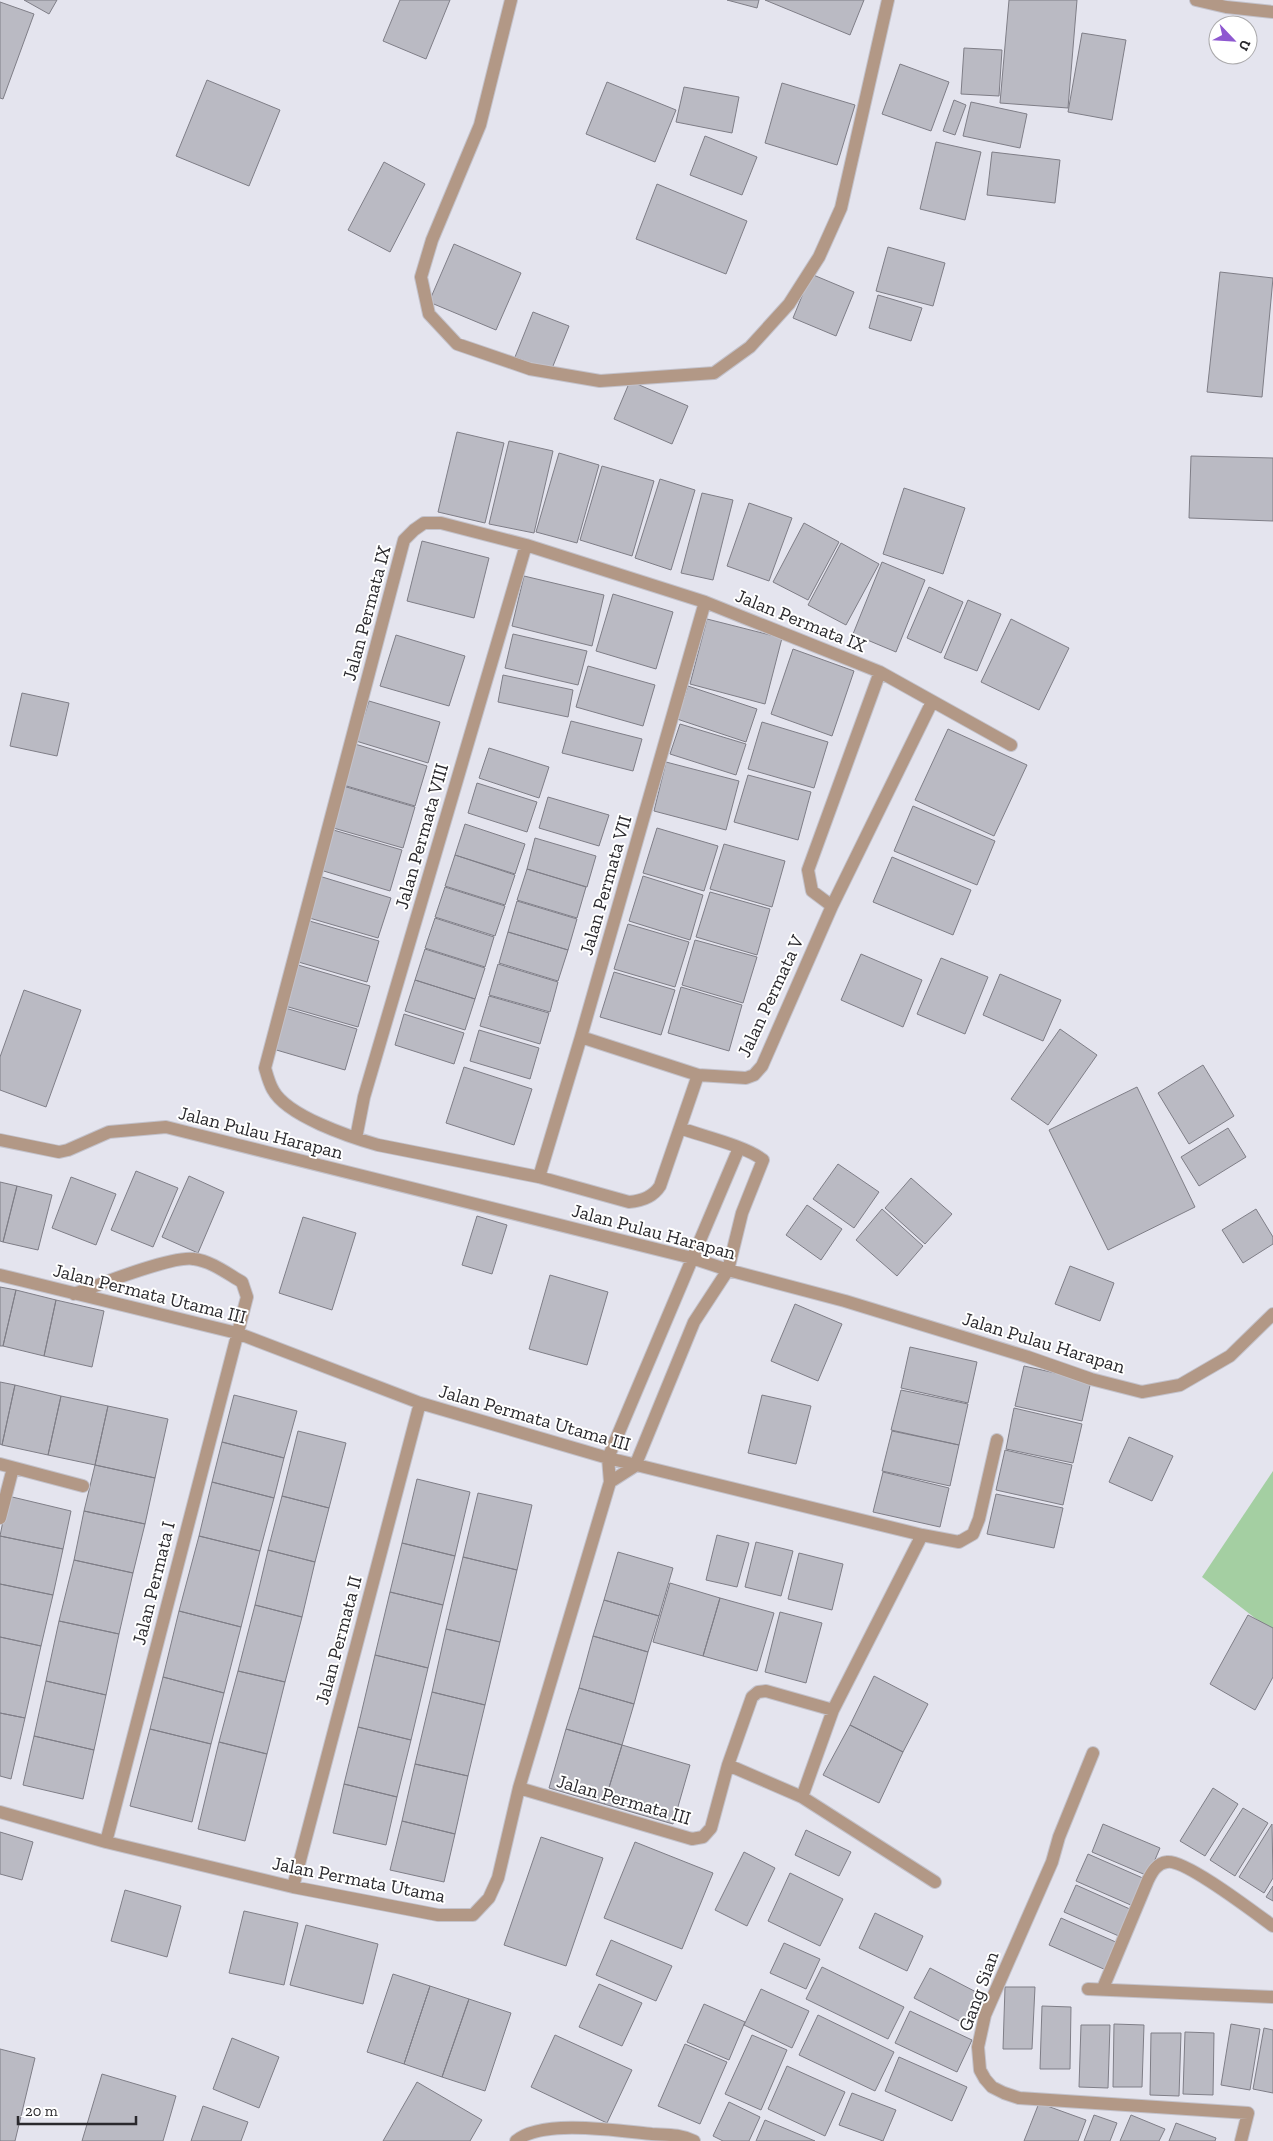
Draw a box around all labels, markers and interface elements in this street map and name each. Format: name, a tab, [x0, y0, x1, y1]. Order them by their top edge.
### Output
north arrow	[1208, 15, 1258, 65]
text: U	[1234, 37, 1254, 53]
street label: Jalan Permata IX	[337, 543, 396, 683]
street label: Jalan Permata IX	[732, 584, 869, 657]
street label: Jalan Permata VIII	[390, 761, 453, 912]
street label: Jalan Permata VII	[575, 813, 636, 958]
street label: Jalan Permata V	[732, 931, 809, 1061]
street label: Jalan Pulau Harapan	[176, 1101, 346, 1164]
street label: Jalan Pulau Harapan	[569, 1199, 738, 1264]
street label: Jalan Permata Utama III	[51, 1258, 249, 1329]
street label: Jalan Pulau Harapan	[960, 1307, 1128, 1378]
street label: Jalan Permata Utama III	[436, 1379, 633, 1456]
street label: Jalan Permata I	[127, 1519, 180, 1647]
street label: Jalan Permata II	[310, 1573, 367, 1707]
street label: Jalan Permata III	[554, 1769, 694, 1830]
street label: Jalan Permata Utama	[271, 1851, 447, 1908]
street label: Gang Sian	[953, 1948, 1004, 2034]
scale bar	[18, 2094, 135, 2126]
text: 20 m	[25, 2102, 58, 2120]

